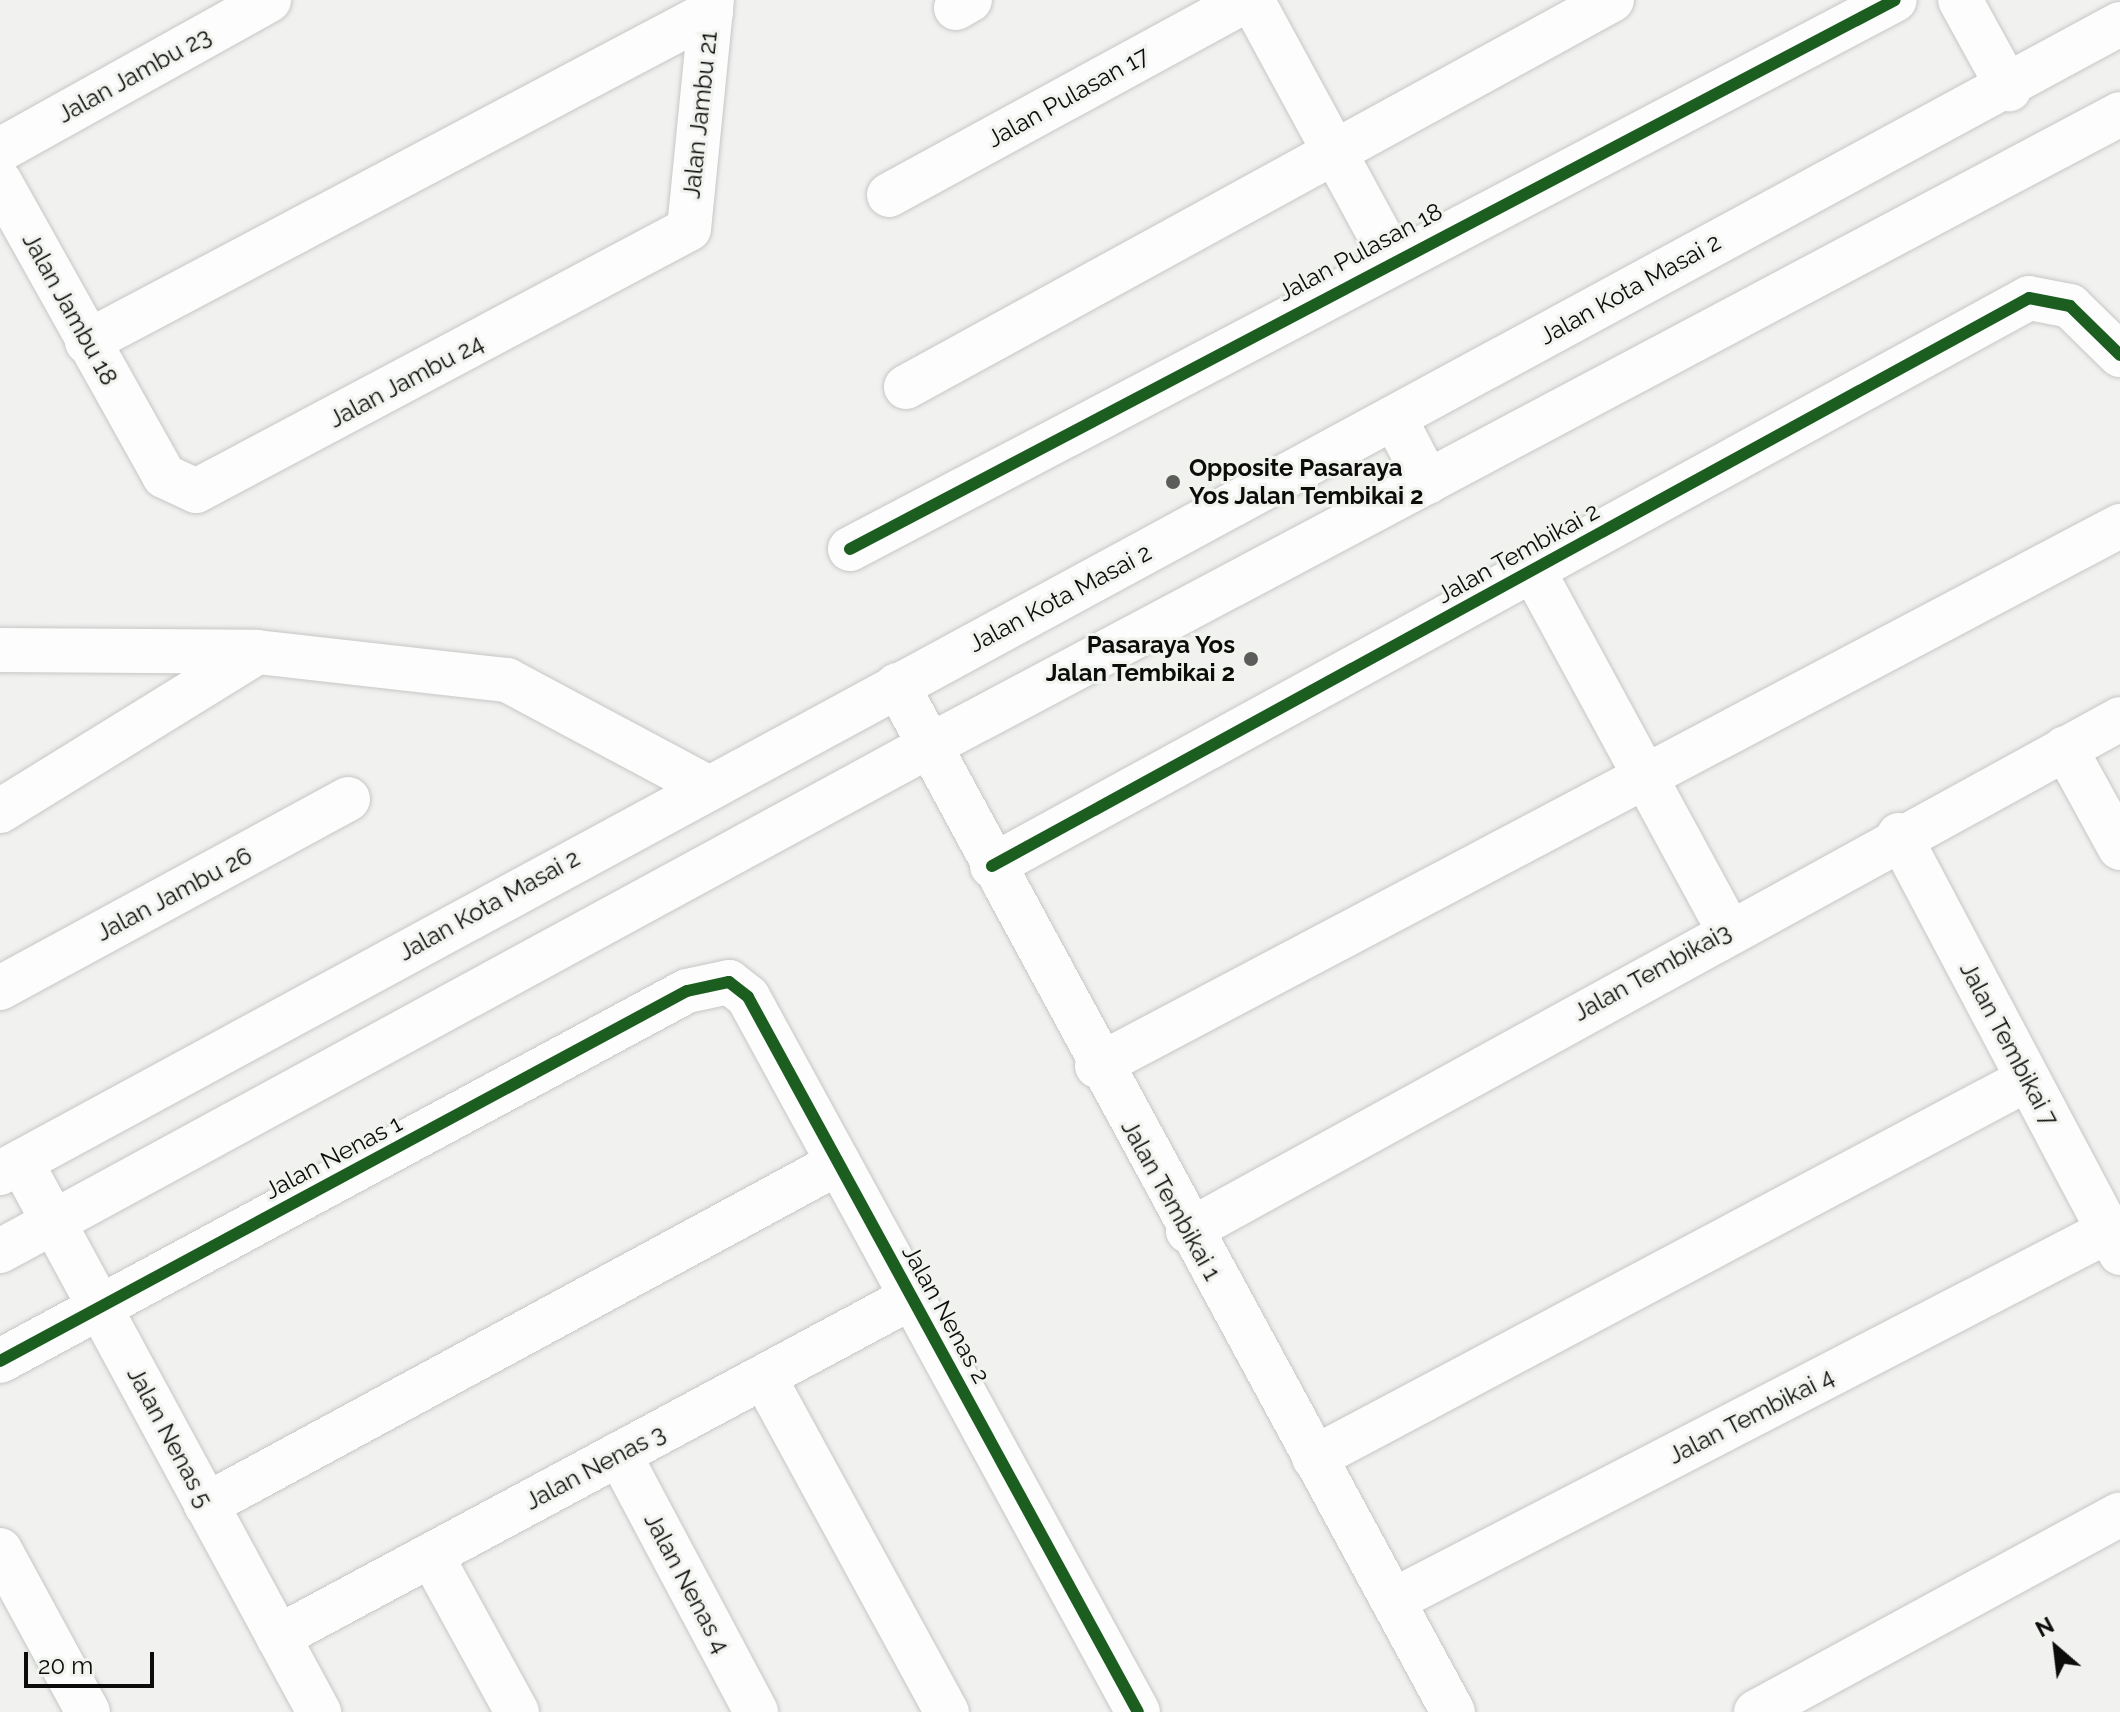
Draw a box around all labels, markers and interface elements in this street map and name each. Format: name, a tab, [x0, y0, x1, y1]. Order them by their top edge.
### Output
street label: Jalan Jambu 23	[52, 21, 216, 129]
street label: Jalan Jambu 21	[677, 30, 723, 200]
street label: Jalan Pulasan 17	[982, 41, 1154, 153]
street label: Jalan Pulasan 18	[1273, 197, 1447, 307]
street label: Jalan Kota Masai 2	[1534, 227, 1726, 351]
street label: Jalan Jambu 18	[16, 228, 124, 390]
street label: Jalan Jambu 24	[324, 328, 488, 434]
place label: Opposite Pasaraya Yos Jalan Tembikai 2	[1189, 454, 1425, 510]
marker: Opposite Pasaraya Yos Jalan Tembikai 2	[1164, 473, 1182, 491]
street label: Jalan Tembikai 2	[1431, 496, 1605, 610]
street label: Jalan Kota Masai 2	[964, 538, 1156, 658]
place label: Pasaraya Yos Jalan Tembikai 2	[1045, 631, 1235, 687]
marker: Pasaraya Yos Jalan Tembikai 2	[1242, 650, 1260, 668]
street label: Jalan Jambu 26	[91, 841, 257, 947]
street label: Jalan Kota Masai 2	[393, 843, 585, 967]
street label: Jalan Tembikai3	[1568, 917, 1736, 1027]
street label: Jalan Tembikai 7	[1954, 957, 2064, 1131]
street label: Jalan Nenas 1	[259, 1109, 407, 1205]
street label: Jalan Tembikai 1	[1115, 1114, 1227, 1286]
street label: Jalan Nenas 2	[896, 1240, 996, 1388]
street label: Jalan Nenas 5	[121, 1362, 219, 1512]
street label: Jalan Tembikai 4	[1663, 1362, 1839, 1470]
street label: Jalan Nenas 3	[520, 1418, 670, 1516]
street label: Jalan Nenas 4	[638, 1508, 736, 1658]
north arrow	[2016, 1608, 2096, 1688]
text: N	[2031, 1611, 2058, 1642]
scale bar	[28, 1636, 158, 1686]
text: 20 m	[38, 1651, 93, 1680]

